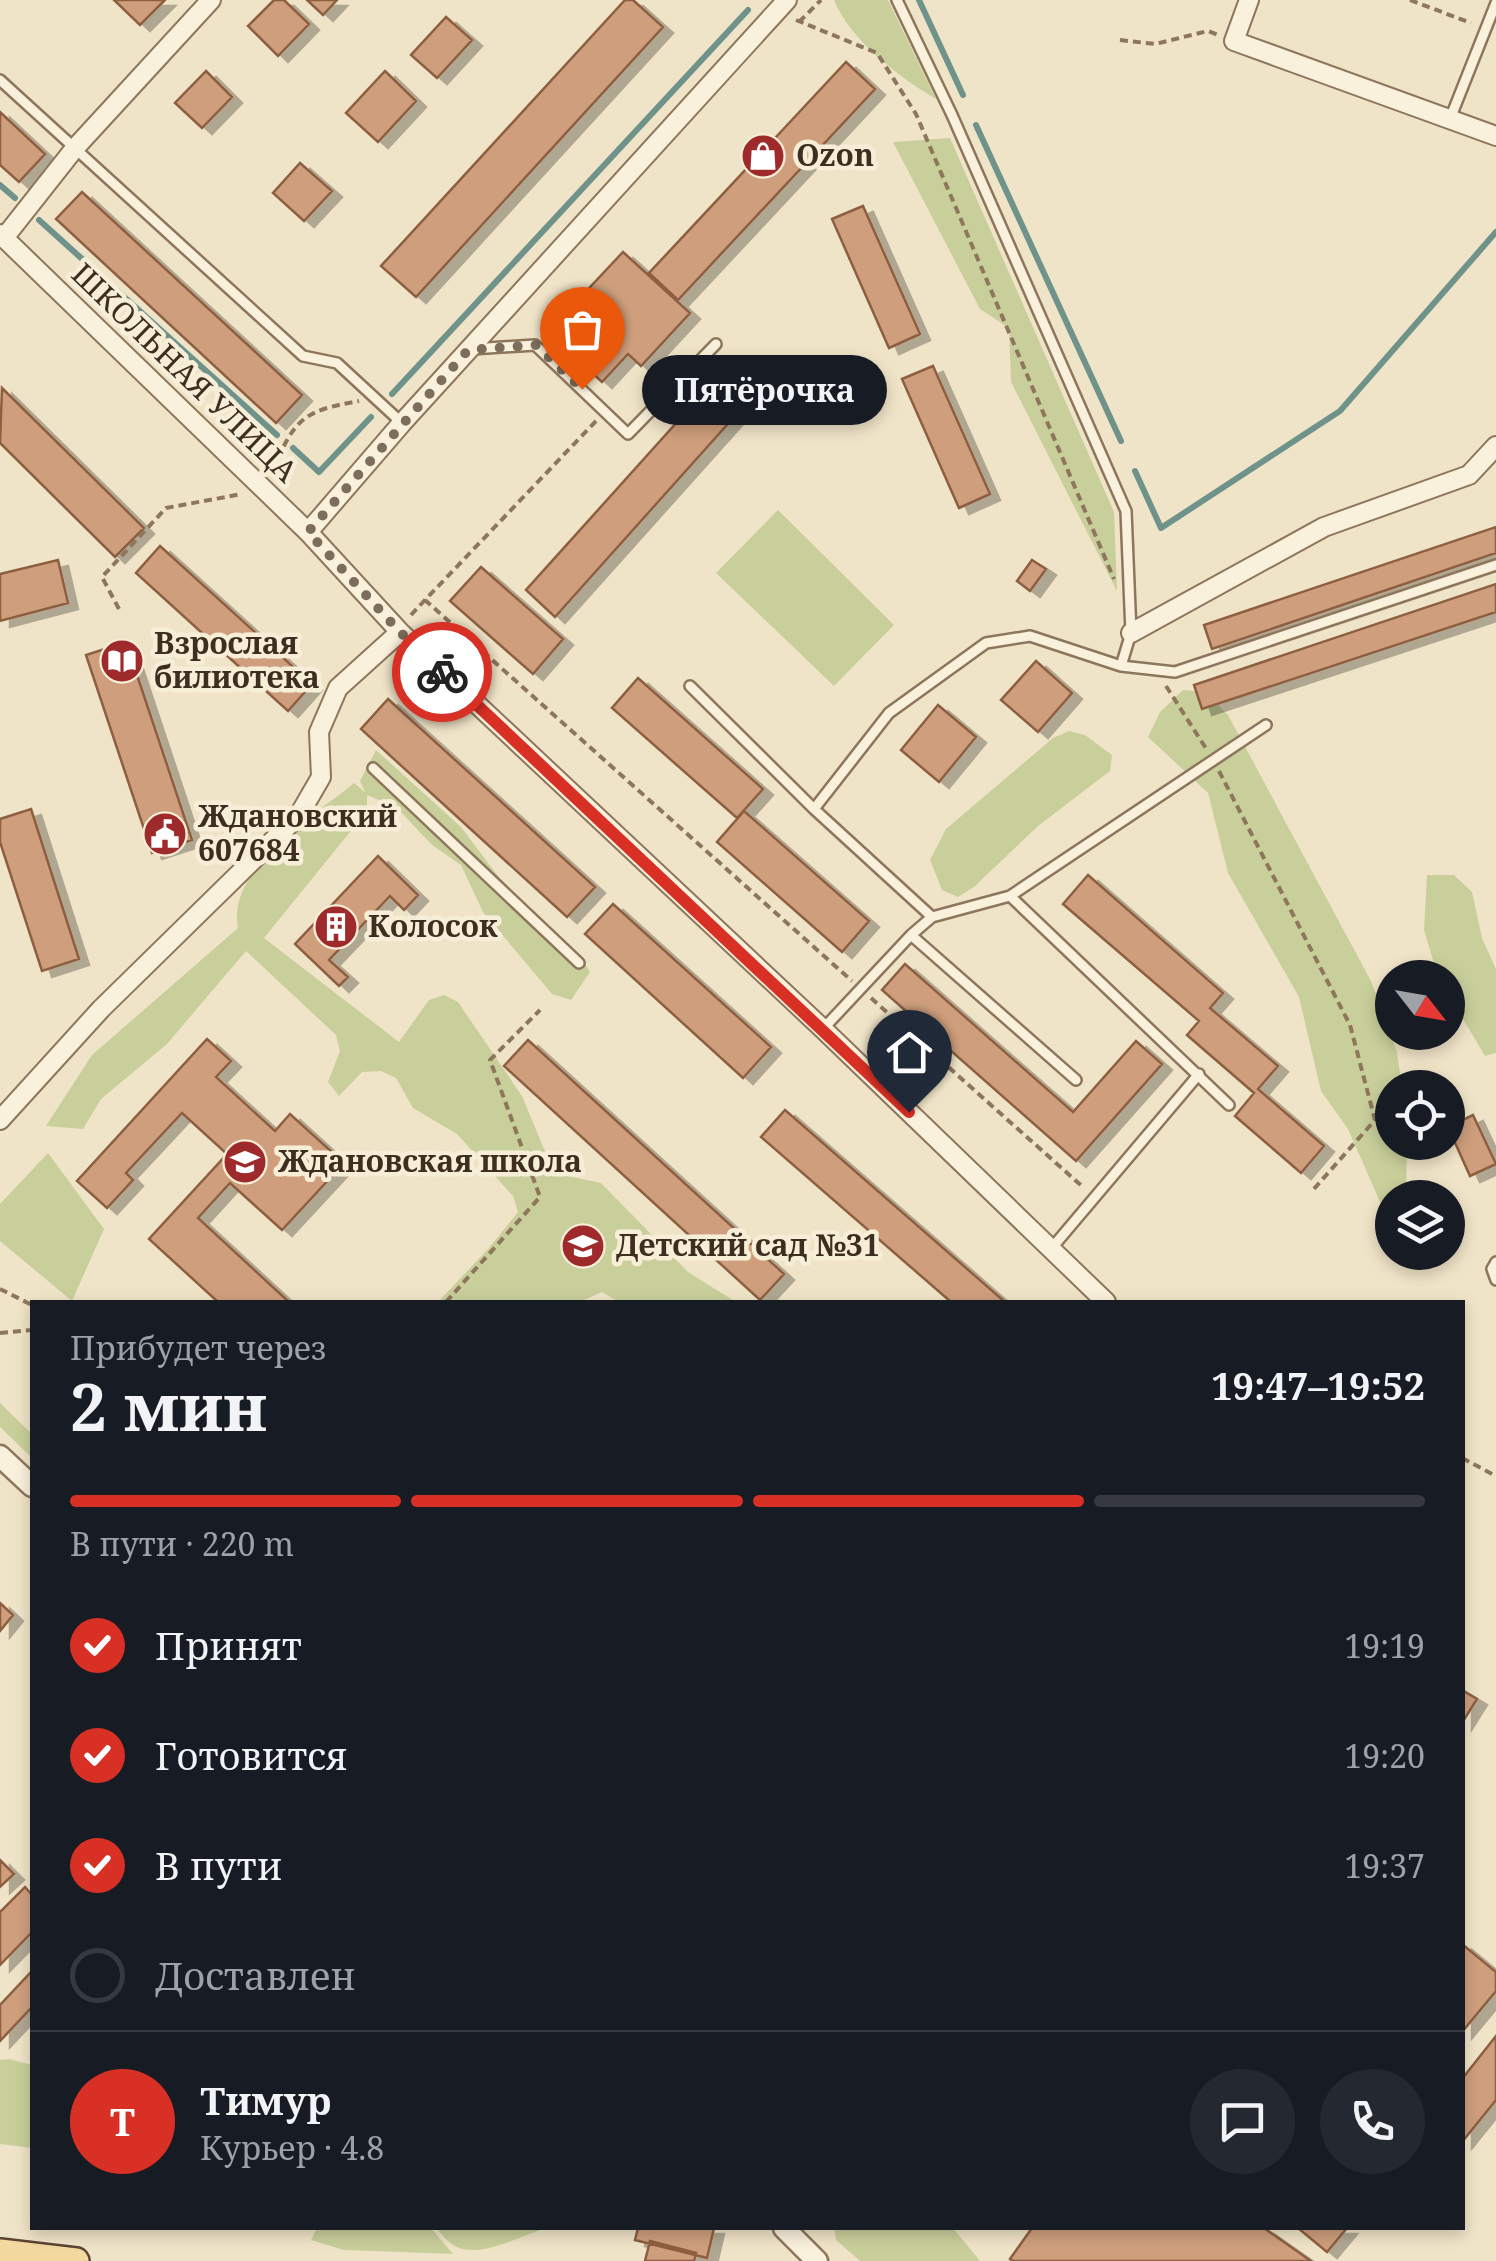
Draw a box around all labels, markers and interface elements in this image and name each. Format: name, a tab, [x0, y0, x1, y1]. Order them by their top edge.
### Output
shop icon: Ozon	[740, 133, 786, 179]
place label: Ozon	[796, 134, 874, 175]
street label: ШКОЛЬНАЯ УЛИЦА	[63, 253, 307, 491]
pin	[540, 287, 625, 390]
icon: bag	[555, 302, 610, 357]
callout: Пятёрочка	[642, 354, 887, 424]
text: Пятёрочка	[674, 368, 855, 411]
place label: Взрослая билиотека	[154, 622, 320, 697]
courier	[392, 622, 492, 722]
library icon: Взрослая билиотека	[99, 638, 145, 684]
icon: bike	[415, 645, 470, 700]
place label: Ждановский 607684	[198, 795, 397, 870]
public building icon: Ждановский 607684	[142, 811, 188, 857]
building icon: Колосок	[313, 904, 359, 950]
place label: Колосок	[368, 905, 498, 946]
north arrow	[1375, 960, 1465, 1050]
map controls	[1375, 960, 1465, 1270]
pin	[867, 1010, 952, 1113]
icon: home	[882, 1025, 937, 1080]
button: locate	[1375, 1070, 1465, 1160]
school or university icon: Ждановская школа	[222, 1139, 268, 1185]
place label: Ждановская школа	[278, 1140, 582, 1181]
button: layers	[1375, 1180, 1465, 1270]
school or university icon: Детский сад №31	[560, 1223, 606, 1269]
place label: Детский сад №31	[616, 1224, 880, 1265]
text: Прибудет через	[70, 1326, 326, 1369]
text: 19:47–19:52	[1211, 1359, 1425, 1411]
text: 2 мин	[70, 1362, 267, 1450]
text: В пути · 220 m	[70, 1522, 294, 1565]
icon: check	[70, 1618, 125, 1673]
text: Принят	[155, 1619, 302, 1671]
text: 19:19	[1344, 1624, 1425, 1667]
icon: check	[70, 1728, 125, 1783]
text: Готовится	[155, 1729, 348, 1781]
text: 19:20	[1344, 1734, 1425, 1777]
icon: check	[70, 1838, 125, 1893]
text: В пути	[155, 1839, 282, 1891]
text: 19:37	[1344, 1844, 1425, 1887]
text: Доставлен	[155, 1949, 356, 2001]
button: chat	[1190, 2069, 1295, 2174]
button: phone	[1320, 2069, 1425, 2174]
text: Тимур	[200, 2074, 331, 2126]
text: Т	[110, 2095, 135, 2147]
text: Курьер · 4.8	[200, 2126, 384, 2169]

